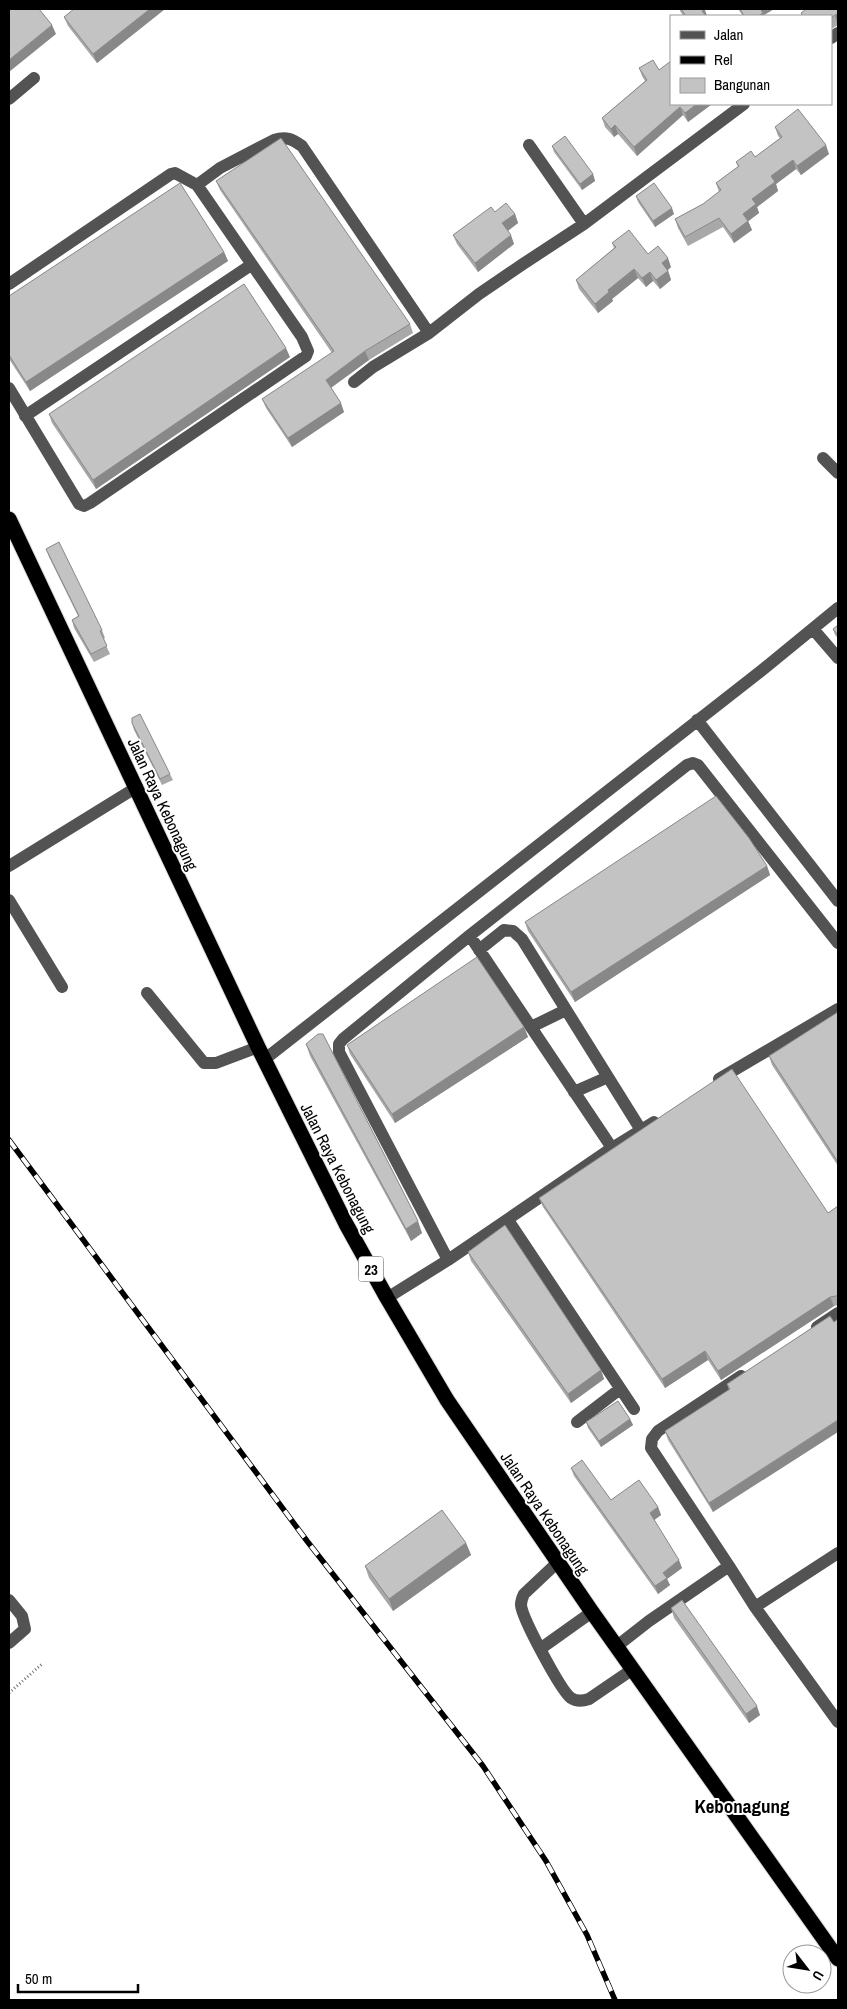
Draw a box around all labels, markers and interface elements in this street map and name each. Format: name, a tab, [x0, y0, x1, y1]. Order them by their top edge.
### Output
legend	[670, 15, 832, 105]
text: Jalan	[714, 24, 743, 45]
text: Rel	[714, 49, 732, 70]
text: Bangunan	[714, 74, 770, 95]
street label: Jalan Raya Kebonagung	[123, 734, 204, 874]
street label: Jalan Raya Kebonagung	[296, 1099, 381, 1238]
road number: 23	[358, 1256, 384, 1282]
street label: Jalan Raya Kebonagung	[496, 1447, 595, 1579]
district label: Kebonagung	[694, 1793, 790, 1819]
north arrow	[782, 1944, 832, 1994]
scale bar	[18, 1962, 138, 1994]
text: 50 m	[25, 1968, 52, 1989]
text: U	[808, 1968, 828, 1984]

